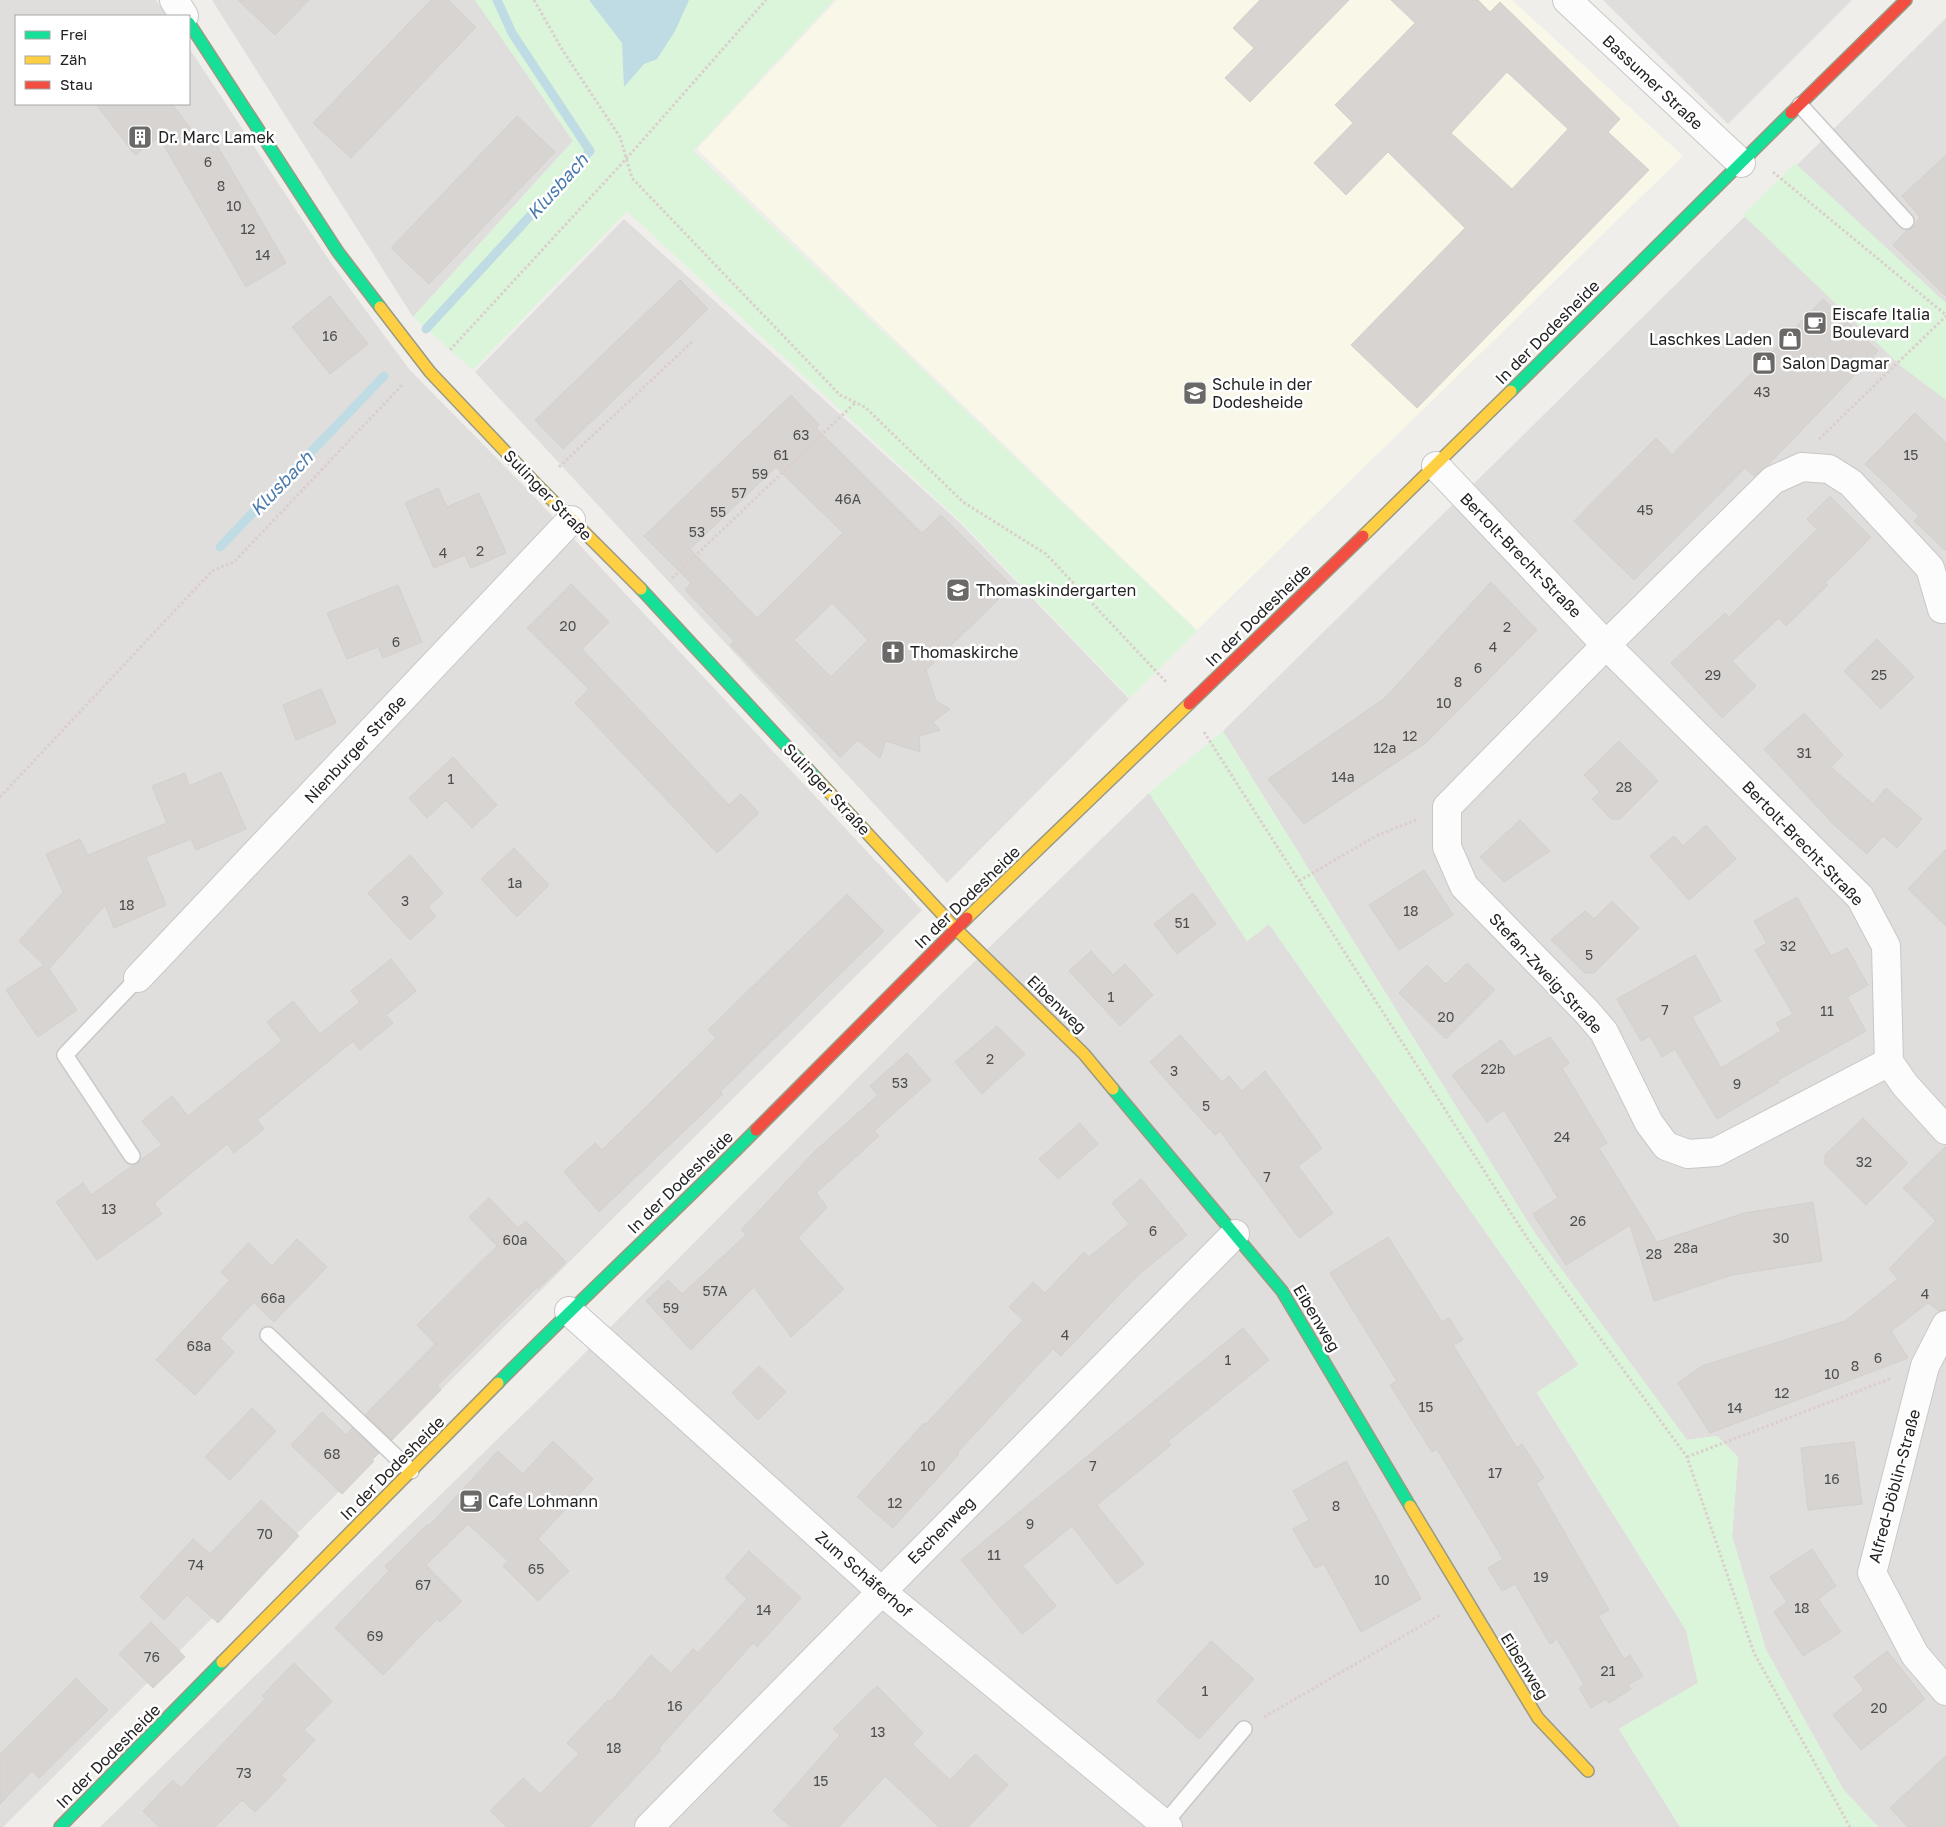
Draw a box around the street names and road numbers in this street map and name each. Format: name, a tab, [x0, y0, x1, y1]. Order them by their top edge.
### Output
street label: Bassumer Straße	[1599, 30, 1707, 134]
street label: In der Dodesheide	[1491, 276, 1603, 388]
street label: Sulinger Straße	[500, 445, 596, 545]
street label: Bertolt-Brecht-Straße	[1456, 488, 1586, 622]
street label: In der Dodesheide	[1201, 559, 1315, 671]
street label: Nienburger Straße	[300, 691, 410, 807]
street label: Sulinger Straße	[779, 739, 875, 839]
street label: Bertolt-Brecht-Straße	[1738, 776, 1868, 910]
street label: In der Dodesheide	[910, 841, 1024, 953]
street label: Stefan-Zweig-Straße	[1485, 909, 1607, 1037]
street label: Eibenweg	[1023, 971, 1091, 1037]
street label: In der Dodesheide	[623, 1126, 737, 1238]
street label: Eibenweg	[1289, 1281, 1345, 1355]
street label: Alfred-Döblin-Straße	[1864, 1407, 1924, 1565]
street label: In der Dodesheide	[336, 1412, 448, 1524]
street label: Eschenweg	[903, 1492, 979, 1568]
street label: Zum Schäferhof	[812, 1527, 916, 1621]
street label: Eibenweg	[1497, 1629, 1553, 1703]
street label: In der Dodesheide	[52, 1700, 164, 1812]

